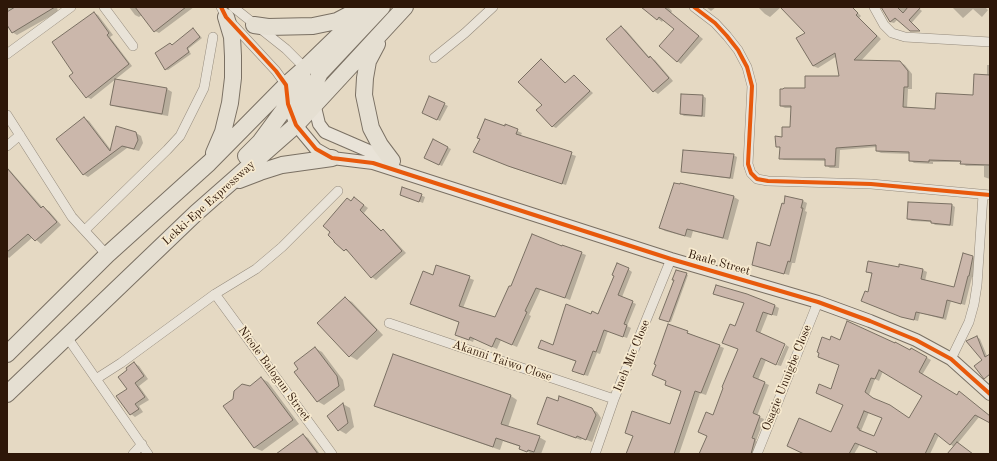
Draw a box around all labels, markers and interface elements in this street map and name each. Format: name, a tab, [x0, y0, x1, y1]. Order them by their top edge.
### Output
street label: Lekki-Epe Expressway	[160, 158, 258, 248]
street label: Baale Street	[686, 247, 752, 279]
street label: Ineh Mic Close	[611, 318, 653, 394]
street label: Osagie Unuigbe Close	[759, 323, 815, 433]
street label: Nicole Balogun Street	[235, 324, 313, 424]
street label: Akanni Taiwo Close	[450, 337, 554, 385]

